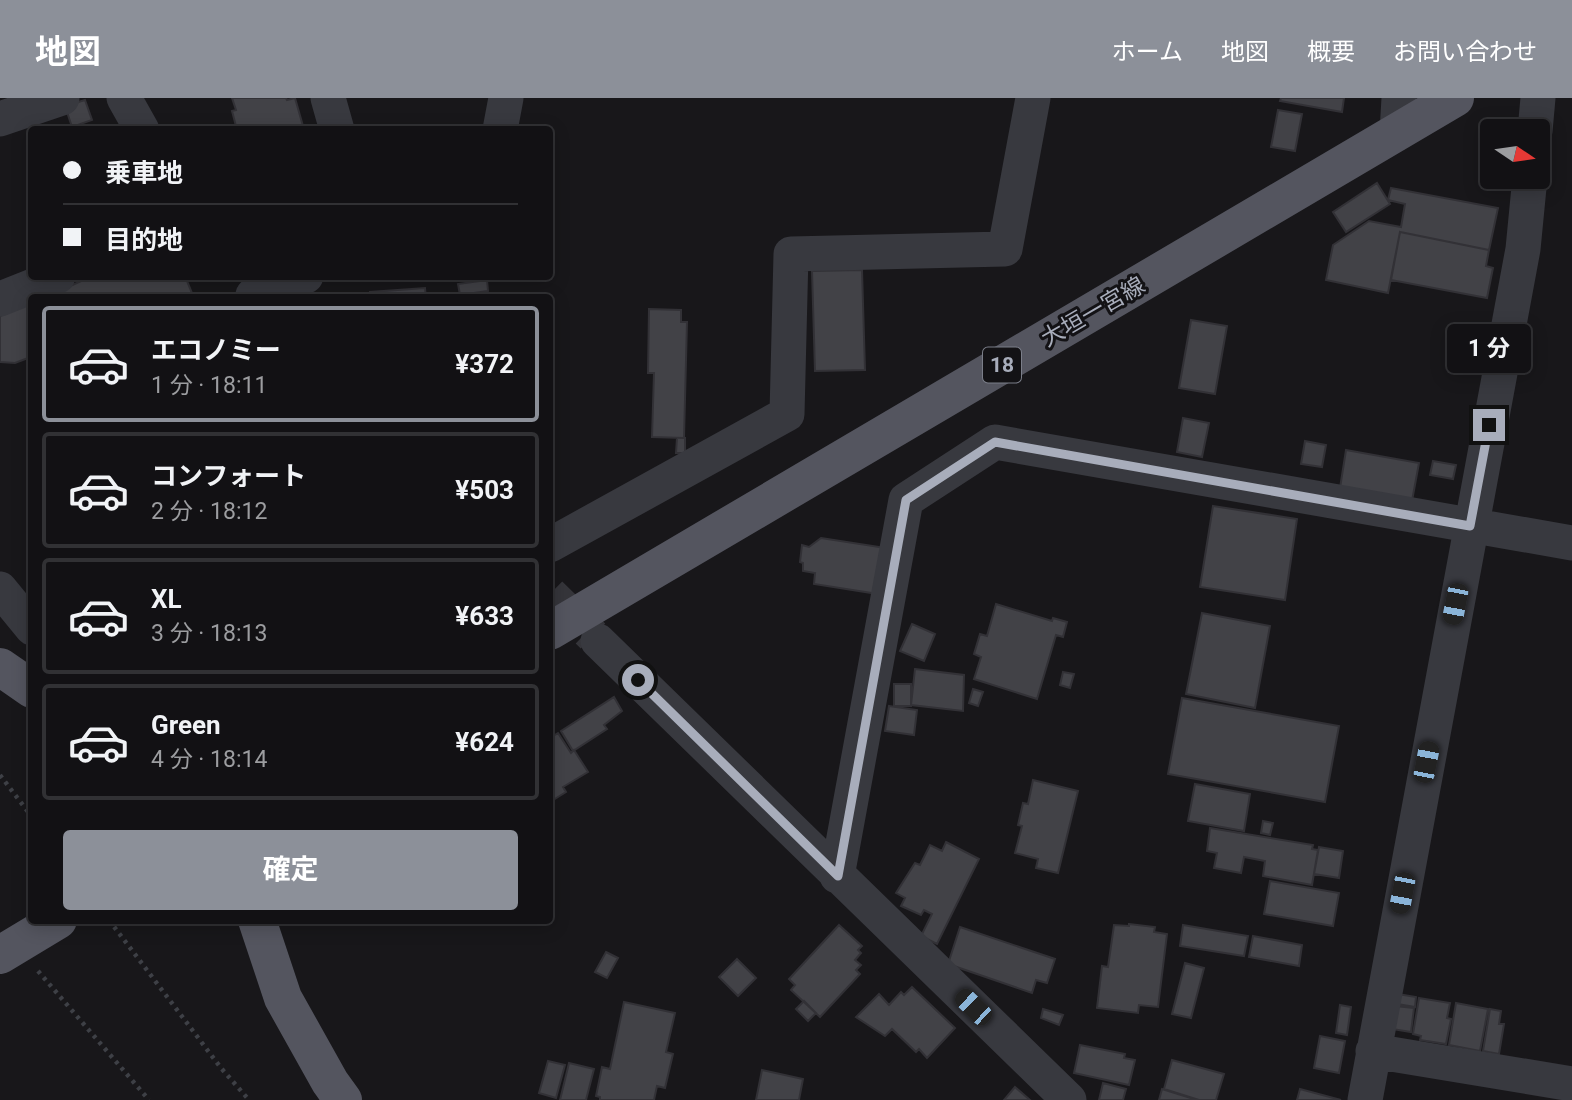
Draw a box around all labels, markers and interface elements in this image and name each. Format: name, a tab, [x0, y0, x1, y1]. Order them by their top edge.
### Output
text: 地図	[35, 32, 101, 71]
text: ホーム	[1112, 38, 1183, 66]
text: 地図	[1221, 38, 1269, 66]
text: 概要	[1307, 38, 1355, 66]
text: お問い合わせ	[1393, 38, 1537, 66]
north arrow	[1480, 119, 1550, 189]
map controls	[1480, 119, 1550, 189]
text: 乗車地	[105, 158, 183, 188]
text: 目的地	[105, 225, 183, 255]
street label: 大垣一宮線	[1036, 272, 1150, 352]
callout: 1 分	[1447, 324, 1531, 372]
icon: car	[67, 333, 130, 396]
text: エコノミー	[151, 335, 281, 365]
text: 1 分	[1468, 335, 1510, 362]
road number: 18	[983, 348, 1021, 382]
text: ¥372	[455, 349, 514, 379]
text: 1 分 · 18:11	[151, 372, 267, 399]
route end	[1473, 409, 1505, 441]
icon: car	[67, 459, 130, 522]
text: コンフォート	[151, 461, 306, 491]
text: ¥503	[455, 475, 514, 505]
text: 2 分 · 18:12	[151, 498, 267, 525]
car	[1441, 581, 1470, 627]
text: XL	[151, 584, 182, 614]
icon: car	[67, 585, 130, 648]
text: ¥633	[455, 601, 514, 631]
text: 3 分 · 18:13	[151, 620, 267, 647]
route start	[622, 664, 654, 696]
text: Green	[151, 710, 221, 740]
icon: car	[67, 711, 130, 774]
text: ¥624	[455, 727, 514, 757]
car	[1412, 739, 1441, 785]
text: 4 分 · 18:14	[151, 746, 267, 773]
button: 確定	[63, 830, 518, 910]
car	[1388, 870, 1417, 916]
car	[951, 985, 996, 1029]

